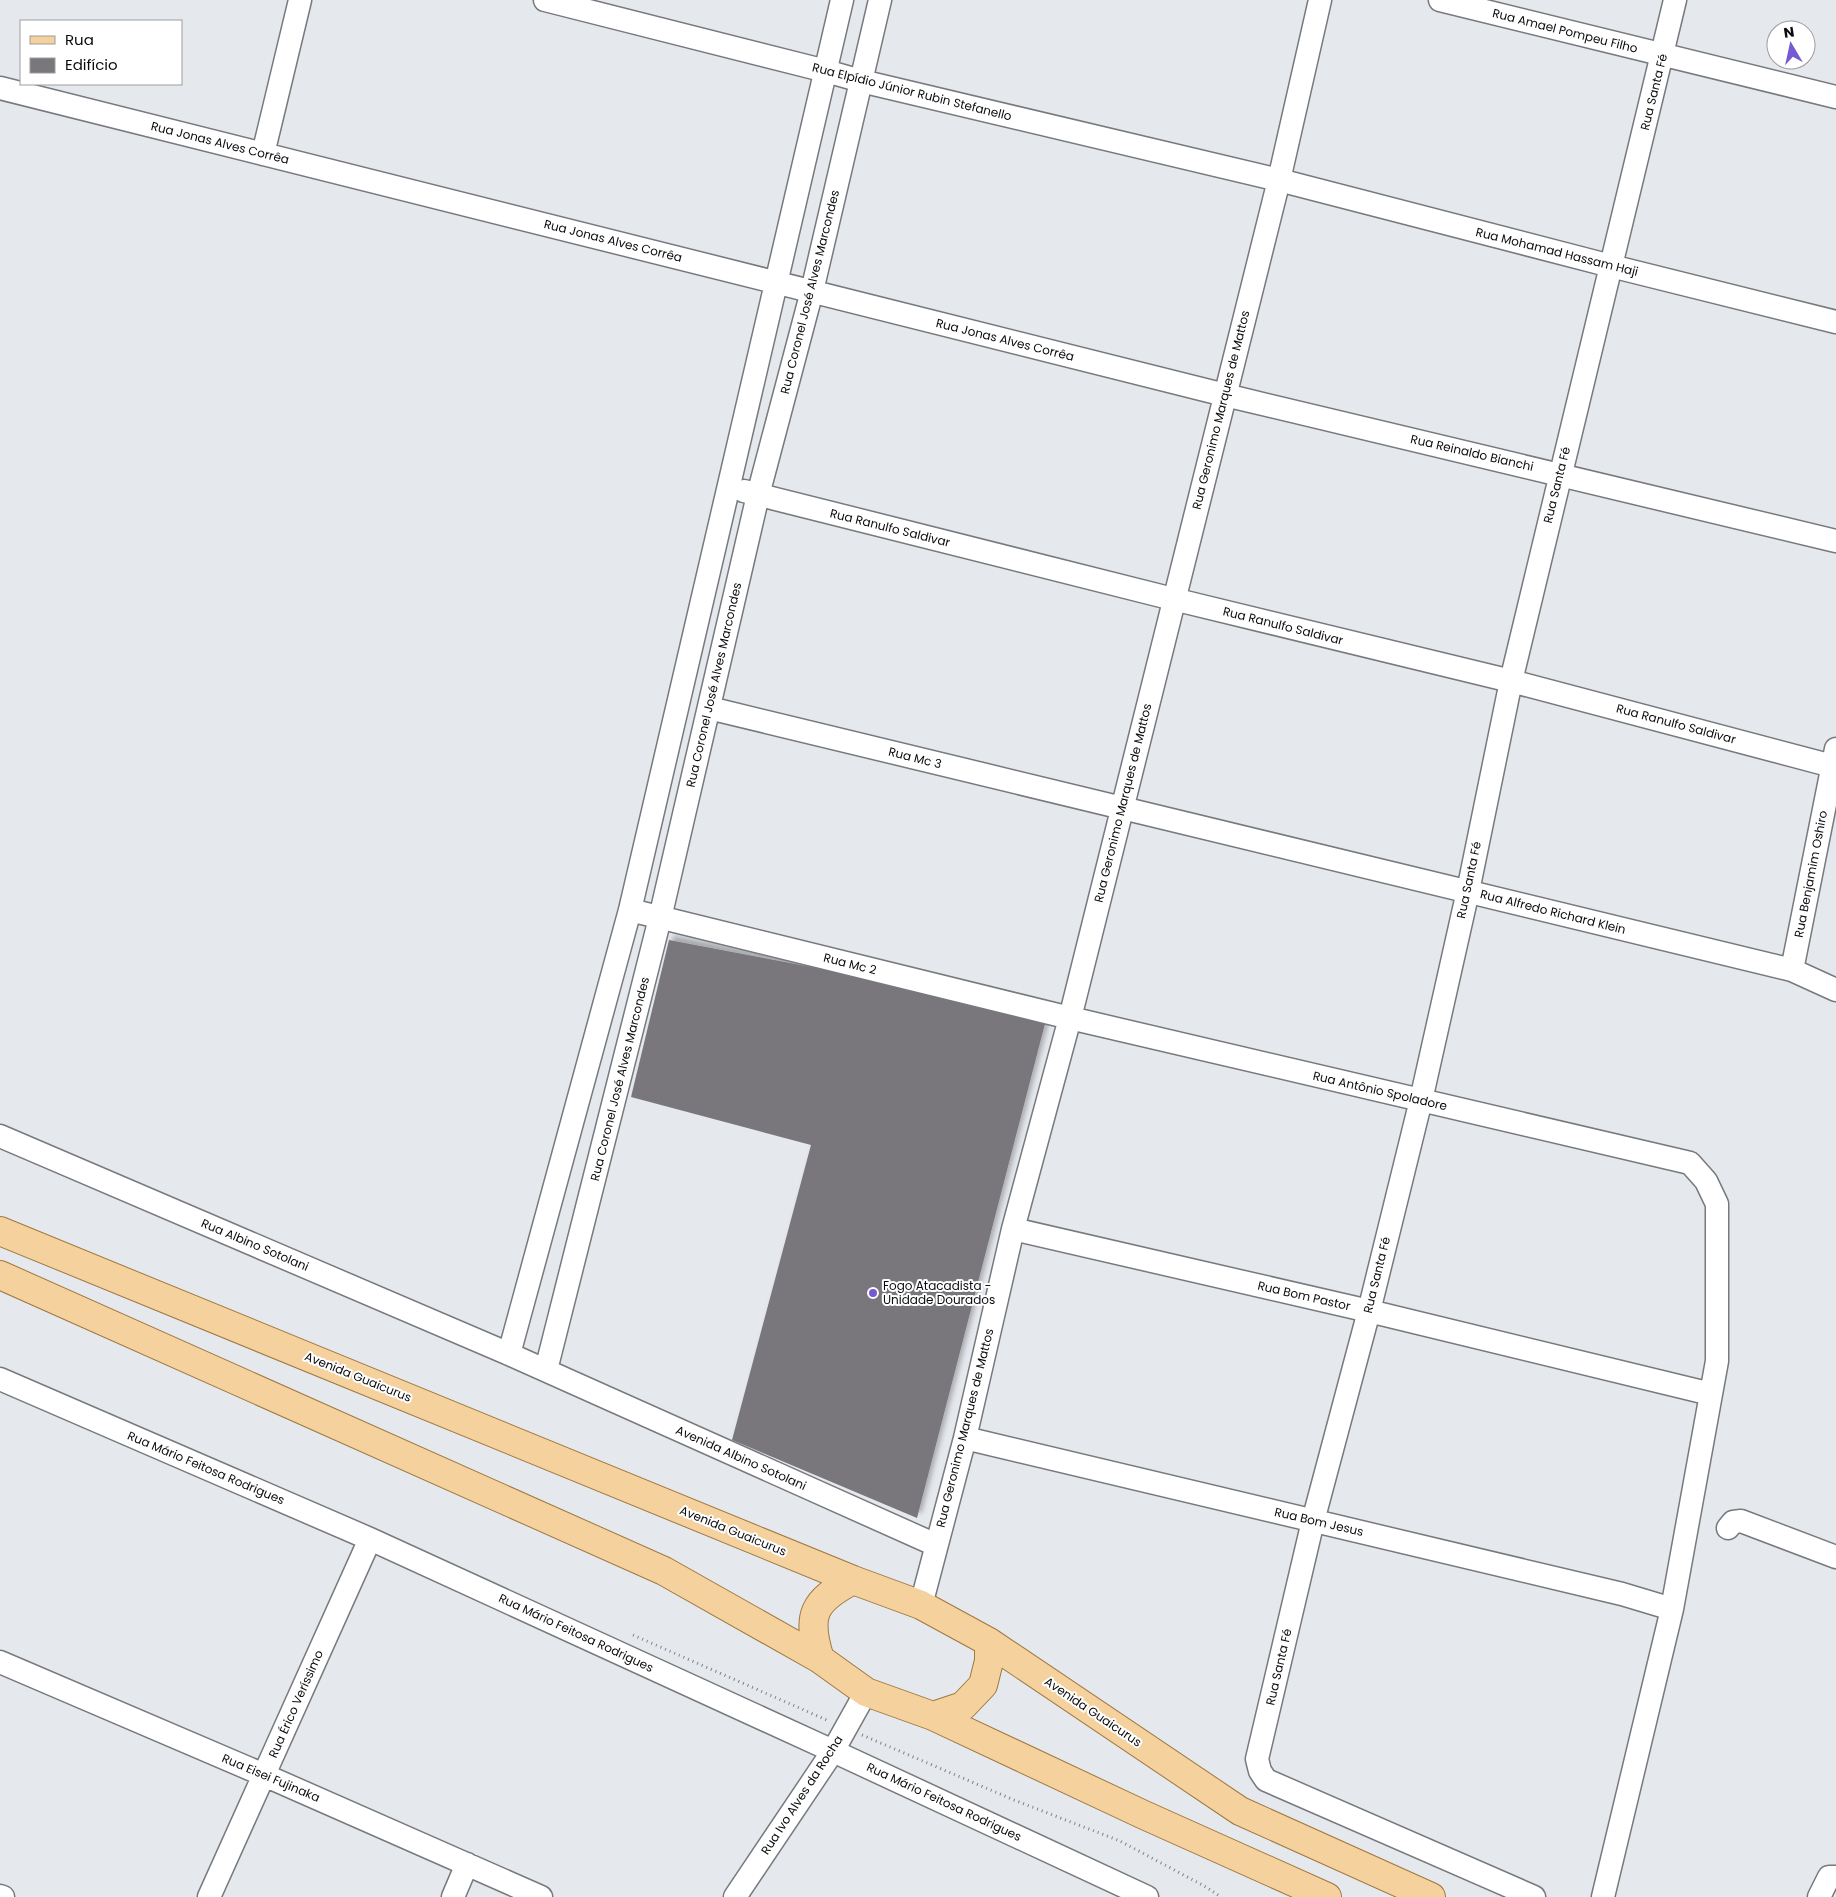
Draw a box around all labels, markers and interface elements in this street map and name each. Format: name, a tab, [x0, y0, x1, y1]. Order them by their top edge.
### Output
street label: Rua Amael Pompeu Filho	[1491, 4, 1640, 57]
legend	[20, 20, 182, 85]
north arrow	[1766, 20, 1816, 70]
text: N	[1782, 21, 1796, 43]
text: Rua	[65, 29, 94, 50]
street label: Rua Santa Fé	[1636, 52, 1671, 132]
text: Edifício	[65, 54, 118, 75]
street label: Rua Elpídio Júnior Rubin Stefanello	[811, 58, 1014, 125]
street label: Rua Jonas Alves Corrêa	[149, 117, 291, 168]
street label: Rua Coronel José Alves Marcondes	[776, 188, 843, 396]
street label: Rua Jonas Alves Corrêa	[542, 215, 684, 266]
street label: Rua Mohamad Hassam Haji	[1474, 223, 1640, 280]
street label: Rua Geronimo Marques de Mattos	[1188, 309, 1254, 511]
street label: Rua Jonas Alves Corrêa	[934, 314, 1076, 365]
street label: Rua Reinaldo Bianchi	[1409, 430, 1535, 475]
street label: Rua Santa Fé	[1539, 445, 1574, 525]
street label: Rua Ranulfo Saldivar	[828, 504, 953, 551]
street label: Rua Coronel José Alves Marcondes	[682, 581, 745, 789]
street label: Rua Ranulfo Saldivar	[1221, 602, 1346, 649]
street label: Rua Ranulfo Saldivar	[1614, 699, 1738, 748]
street label: Rua Geronimo Marques de Mattos	[1090, 702, 1156, 904]
street label: Rua Mc 3	[887, 743, 943, 772]
street label: Rua Benjamim Oshiro	[1790, 809, 1831, 939]
street label: Rua Santa Fé	[1452, 840, 1485, 920]
street label: Rua Alfredo Richard Klein	[1479, 885, 1628, 938]
street label: Rua Mc 2	[822, 949, 878, 978]
street label: Rua Coronel José Alves Marcondes	[586, 975, 653, 1183]
street label: Rua Antônio Spoladore	[1311, 1067, 1449, 1114]
street label: Rua Albino Sotolani	[199, 1214, 312, 1275]
street label: Rua Santa Fé	[1359, 1235, 1394, 1315]
place label: Fogo Atacadista - Unidade Dourados	[883, 1277, 995, 1308]
street label: Rua Bom Pastor	[1256, 1277, 1353, 1315]
marker: Fogo Atacadista - Unidade Dourados	[867, 1287, 879, 1299]
street label: Rua Geronimo Marques de Mattos	[932, 1327, 998, 1529]
street label: Avenida Guaicurus	[302, 1347, 414, 1406]
street label: Avenida Albino Sotolani	[673, 1421, 809, 1494]
street label: Rua Mário Feitosa Rodrigues	[125, 1427, 287, 1508]
street label: Avenida Guaicurus	[677, 1501, 789, 1560]
street label: Rua Bom Jesus	[1273, 1503, 1365, 1540]
street label: Rua Mário Feitosa Rodrigues	[496, 1589, 656, 1676]
street label: Rua Santa Fé	[1261, 1627, 1296, 1707]
street label: Rua Érico Veríssimo	[264, 1647, 327, 1760]
street label: Avenida Guaicurus	[1041, 1673, 1145, 1750]
street label: Rua Ivo Alves da Rocha	[757, 1732, 847, 1858]
street label: Rua Eisei Fujinaka	[220, 1749, 323, 1806]
street label: Rua Mário Feitosa Rodrigues	[864, 1758, 1024, 1845]

